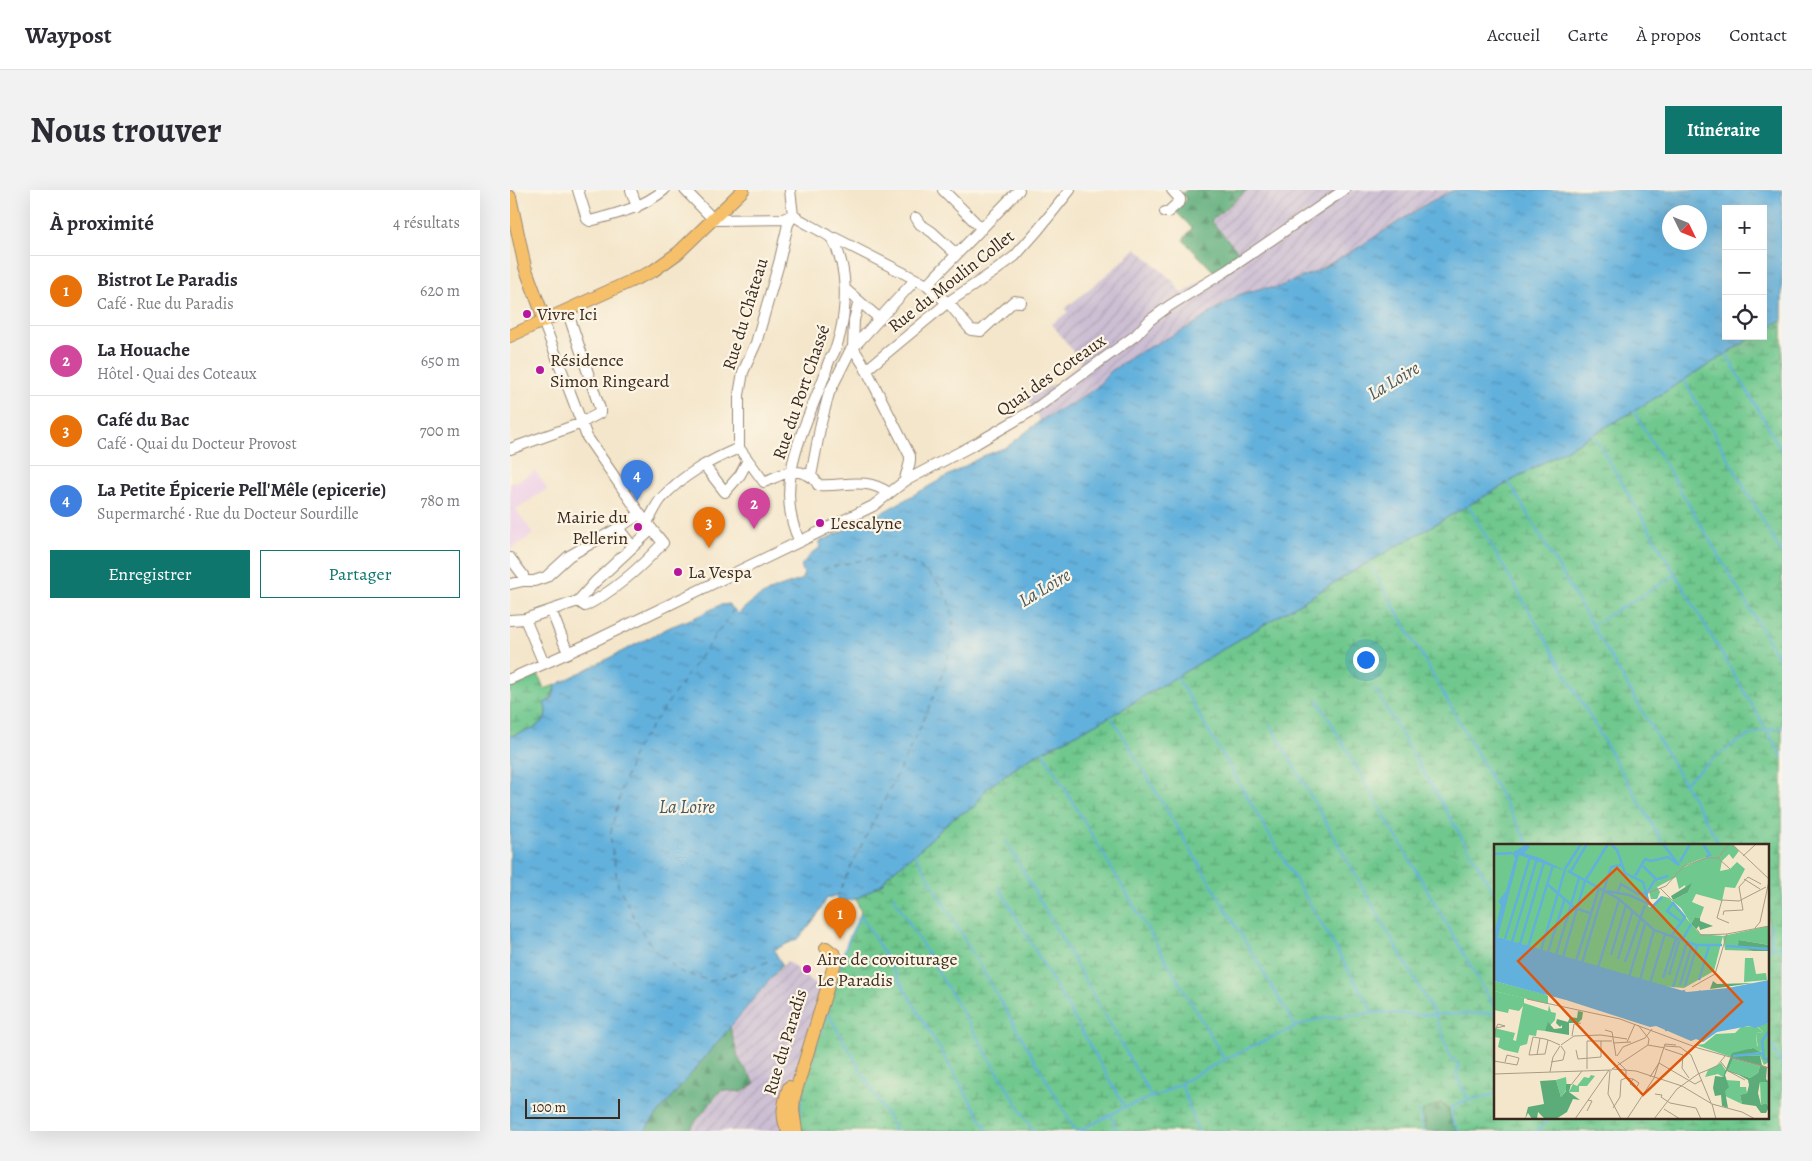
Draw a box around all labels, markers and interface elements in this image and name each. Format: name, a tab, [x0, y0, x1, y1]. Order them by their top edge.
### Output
text: Waypost	[25, 19, 112, 51]
text: Accueil	[1487, 23, 1540, 47]
text: Carte	[1568, 23, 1608, 47]
text: À propos	[1636, 23, 1701, 47]
text: Contact	[1729, 23, 1787, 47]
text: Nous trouver	[30, 106, 222, 154]
button: Itinéraire	[1665, 106, 1782, 154]
north arrow	[1662, 205, 1707, 250]
map controls	[1722, 205, 1767, 340]
button: +	[1722, 205, 1767, 250]
text: À proximité	[50, 209, 154, 237]
text: 4 résultats	[393, 212, 460, 234]
street label: Rue du Moulin Collet	[883, 224, 1019, 338]
button: −	[1722, 250, 1767, 295]
street label: Rue du Château	[717, 255, 774, 373]
text: Bistrot Le Paradis	[97, 267, 238, 293]
text: 1	[63, 280, 69, 302]
text: 620 m	[420, 280, 460, 302]
text: Café · Rue du Paradis	[97, 293, 234, 315]
button: locate	[1722, 295, 1767, 340]
place label: Vivre Ici	[536, 302, 598, 326]
marker: Vivre Ici	[521, 308, 533, 320]
street label: Rue du Port Chassé	[767, 321, 835, 463]
street label: Quai des Coteaux	[992, 328, 1111, 422]
text: La Houache	[97, 337, 190, 363]
place label: Résidence Simon Ringeard	[550, 348, 670, 393]
text: 2	[62, 350, 70, 372]
text: 650 m	[421, 350, 460, 372]
water label: La Loire	[1363, 355, 1425, 407]
text: Hôtel · Quai des Coteaux	[97, 363, 257, 385]
marker: Résidence Simon Ringeard	[534, 364, 546, 376]
text: Café du Bac	[97, 407, 189, 433]
text: 3	[63, 420, 69, 442]
text: 700 m	[420, 420, 460, 442]
text: Café · Quai du Docteur Provost	[97, 433, 297, 455]
pin: 4	[621, 460, 653, 501]
text: La Petite Épicerie Pell'Mêle (epicerie)	[97, 477, 386, 503]
pin: 2	[738, 488, 770, 529]
text: 4	[62, 490, 70, 512]
text: 780 m	[421, 490, 460, 512]
text: Supermarché · Rue du Docteur Sourdille	[97, 503, 359, 525]
place label: Mairie du Pellerin	[556, 505, 628, 550]
pin: 3	[693, 507, 725, 548]
place label: L'escalyne	[830, 511, 902, 535]
marker: L'escalyne	[814, 517, 826, 529]
marker: Mairie du Pellerin	[632, 521, 644, 533]
button: Enregistrer	[50, 550, 250, 598]
button: Partager	[260, 550, 460, 598]
place label: La Vespa	[688, 560, 753, 584]
water label: La Loire	[1014, 562, 1076, 614]
marker: La Vespa	[672, 566, 684, 578]
your location	[1353, 647, 1379, 673]
water label: La Loire	[659, 794, 715, 820]
inset map	[1494, 844, 1770, 1118]
pin: 1	[824, 898, 856, 939]
place label: Aire de covoiturage Le Paradis	[816, 947, 958, 992]
marker: Aire de covoiturage Le Paradis	[801, 963, 813, 975]
street label: Rue du Paradis	[757, 986, 813, 1098]
scale bar	[525, 1096, 620, 1119]
text: 100 m	[532, 1098, 566, 1117]

